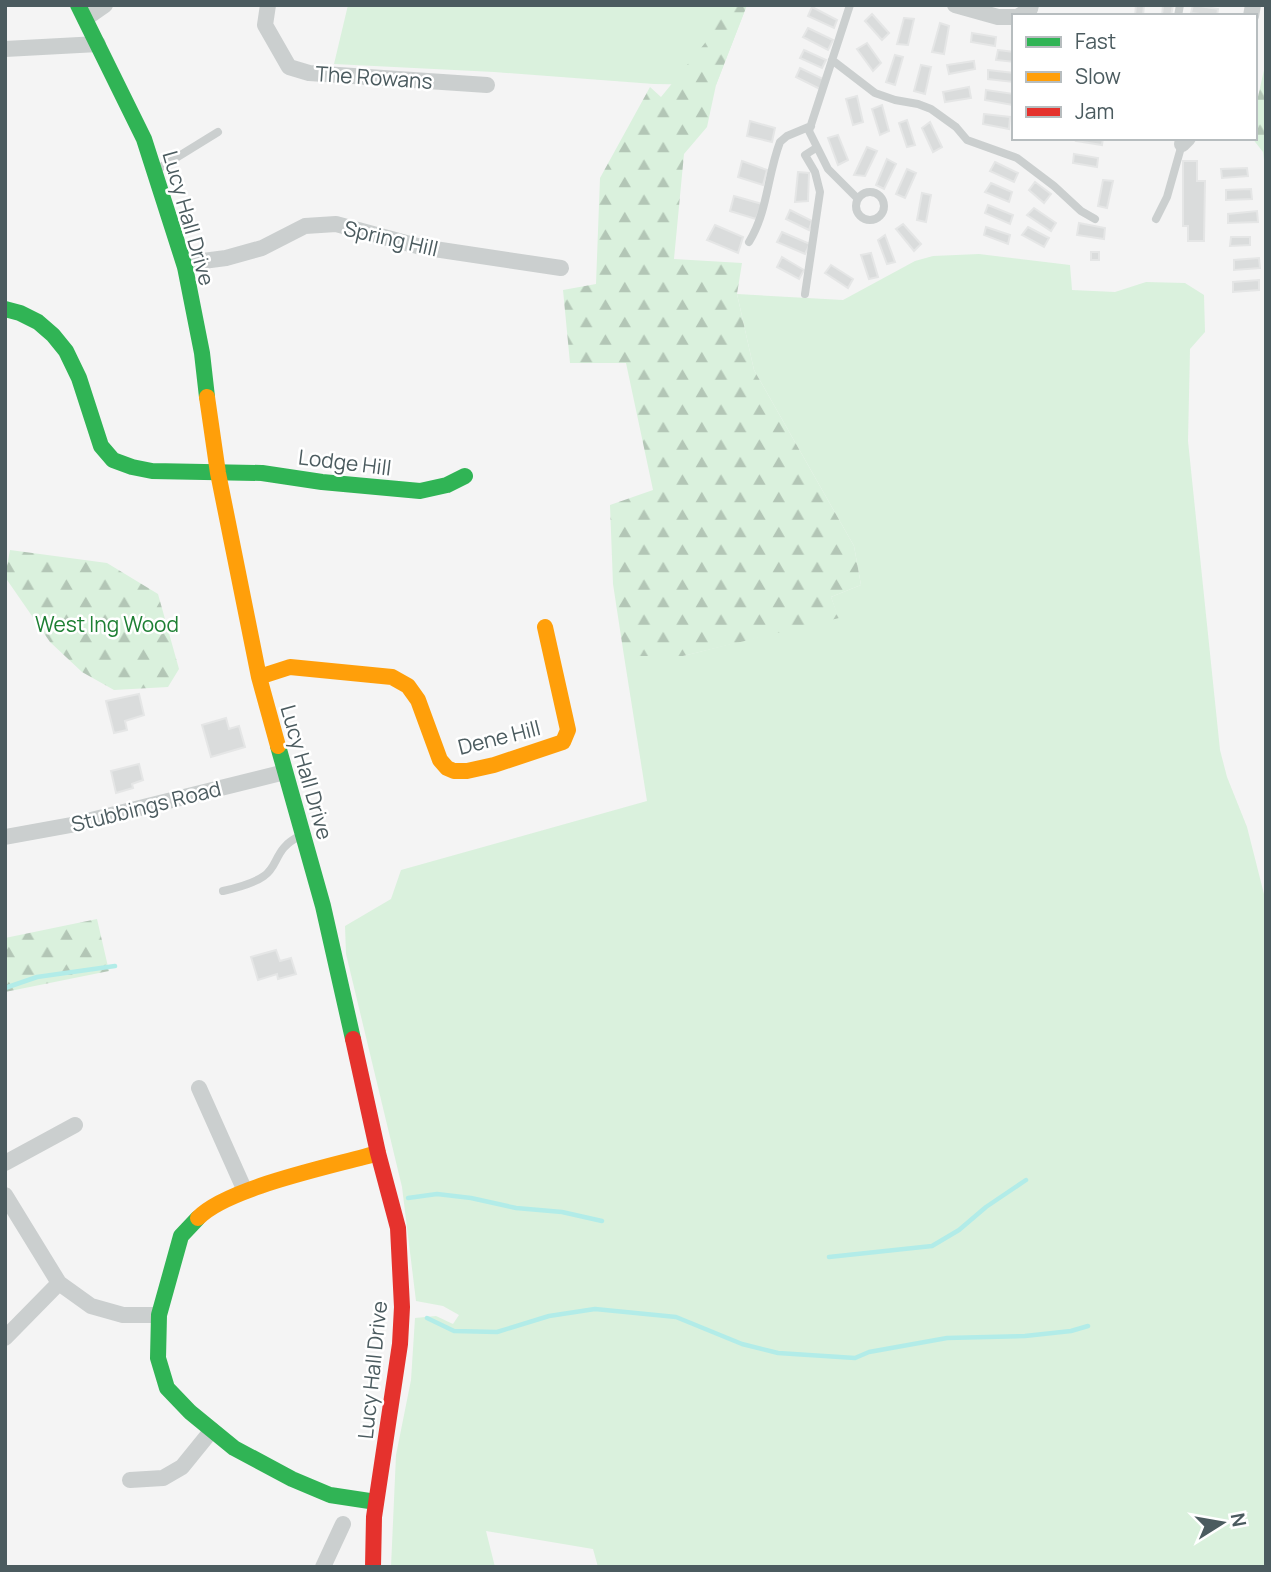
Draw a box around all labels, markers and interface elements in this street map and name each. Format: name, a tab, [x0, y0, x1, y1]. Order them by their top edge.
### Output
legend	[1012, 14, 1257, 140]
text: Fast	[1075, 27, 1116, 55]
street label: The Rowans	[314, 59, 434, 95]
text: Slow	[1075, 62, 1121, 90]
text: Jam	[1075, 97, 1114, 125]
street label: Lucy Hall Drive	[156, 147, 222, 289]
street label: Spring Hill	[341, 214, 441, 262]
street label: Lodge Hill	[297, 442, 393, 482]
park label: West Ing Wood	[35, 610, 179, 638]
street label: Lucy Hall Drive	[274, 701, 340, 843]
street label: Dene Hill	[455, 713, 543, 761]
street label: Stubbings Road	[68, 774, 224, 838]
street label: Lucy Hall Drive	[351, 1300, 393, 1440]
north arrow	[1187, 1488, 1257, 1558]
text: N	[1225, 1511, 1253, 1529]

